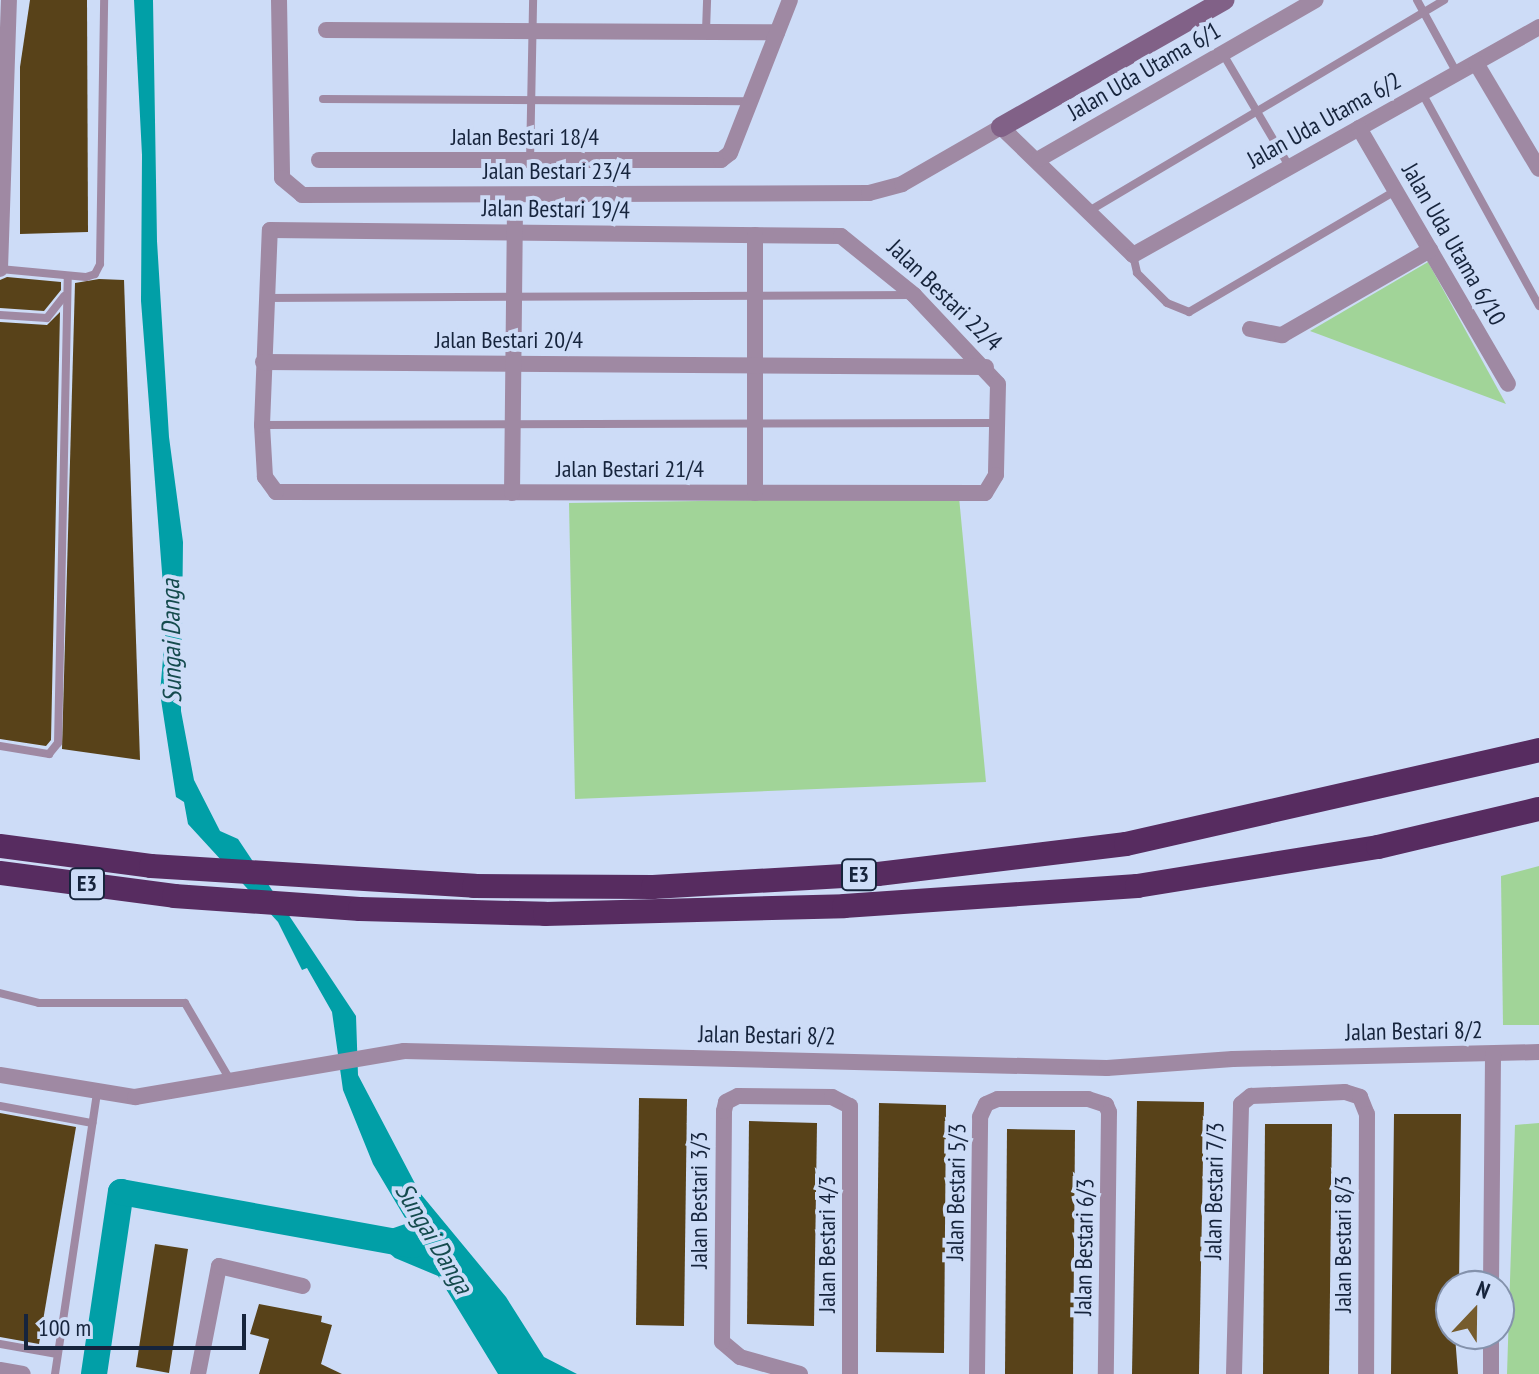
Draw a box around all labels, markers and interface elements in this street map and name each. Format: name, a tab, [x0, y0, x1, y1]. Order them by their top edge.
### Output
street label: Jalan Uda Utama 6/1	[1063, 16, 1225, 126]
street label: Jalan Uda Utama 6/2	[1242, 66, 1406, 174]
street label: Jalan Bestari 18/4	[451, 123, 599, 151]
street label: Jalan Bestari 23/4	[483, 157, 631, 185]
street label: Jalan Uda Utama 6/10	[1396, 158, 1512, 330]
street label: Jalan Bestari 19/4	[482, 193, 630, 225]
street label: Jalan Bestari 22/4	[882, 233, 1008, 357]
street label: Jalan Bestari 20/4	[435, 326, 583, 354]
street label: Jalan Bestari 21/4	[556, 455, 704, 483]
water label: Sungai Danga	[154, 579, 188, 703]
road number: E3	[841, 857, 877, 893]
road number: E3	[69, 866, 105, 902]
street label: Jalan Bestari 8/2	[1345, 1015, 1483, 1047]
street label: Jalan Bestari 8/2	[698, 1019, 836, 1051]
street label: Jalan Bestari 7/3	[1198, 1122, 1230, 1260]
street label: Jalan Bestari 5/3	[940, 1123, 972, 1261]
street label: Jalan Bestari 3/3	[685, 1131, 713, 1269]
street label: Jalan Bestari 4/3	[813, 1175, 841, 1313]
street label: Jalan Bestari 8/3	[1329, 1175, 1357, 1313]
water label: Sungai Danga	[389, 1177, 479, 1299]
street label: Jalan Bestari 6/3	[1068, 1178, 1100, 1316]
north arrow	[1435, 1270, 1515, 1350]
text: N	[1472, 1274, 1494, 1305]
scale bar	[28, 1298, 250, 1348]
text: 100 m	[38, 1312, 91, 1343]

